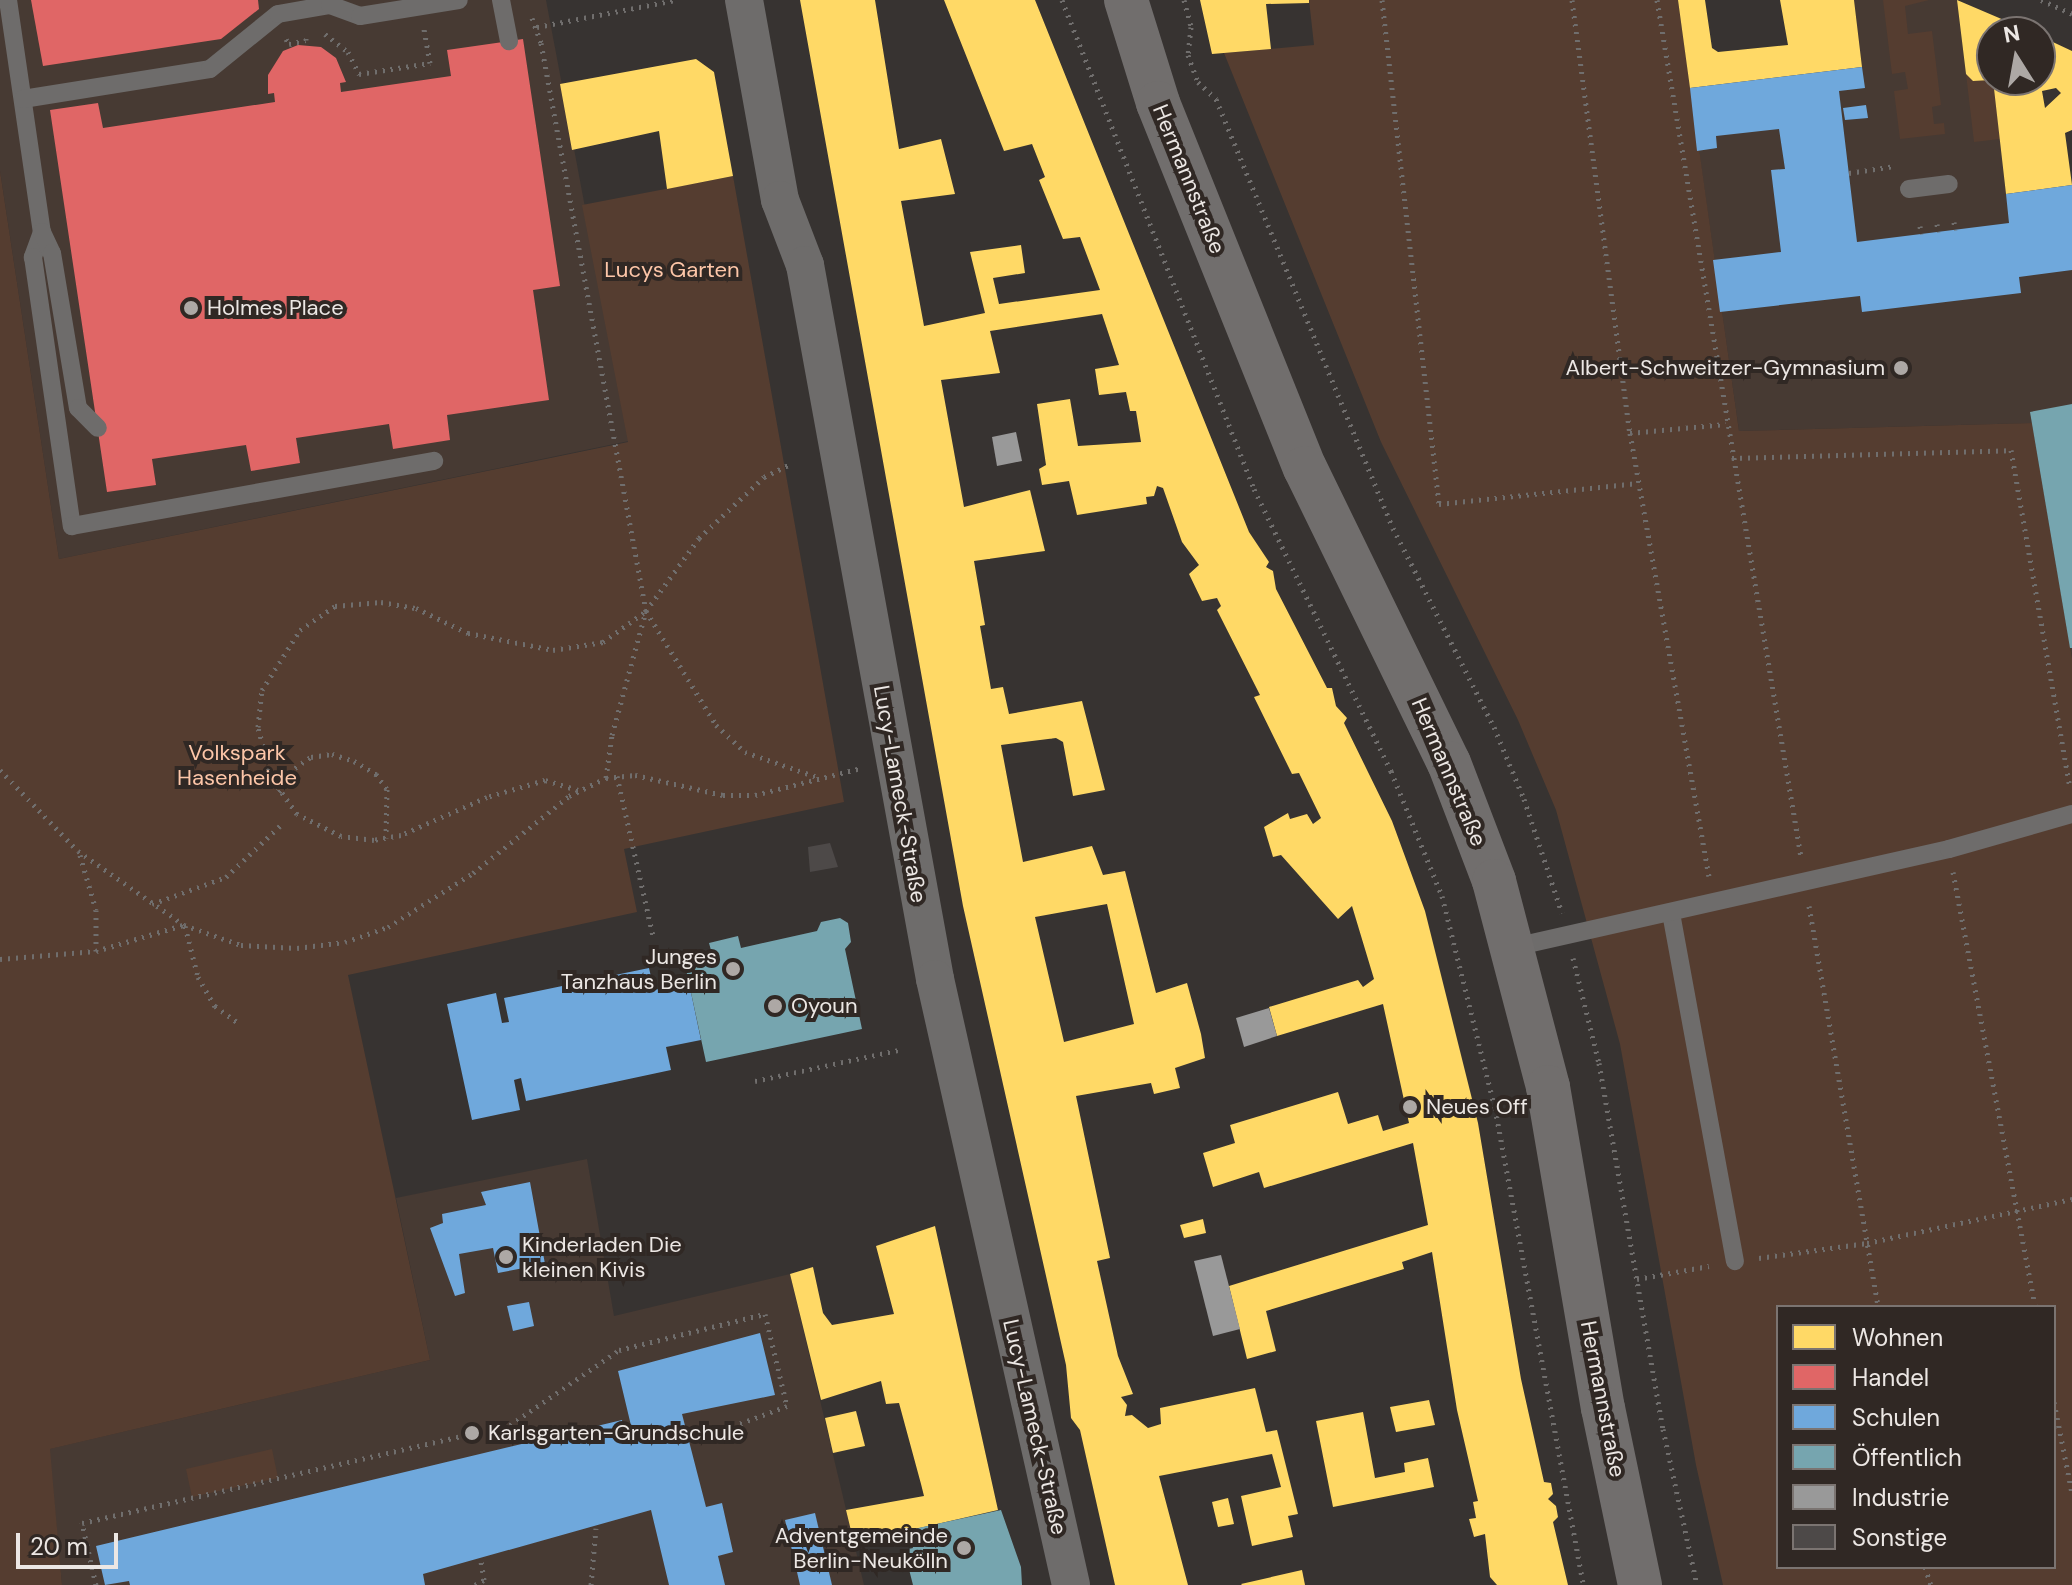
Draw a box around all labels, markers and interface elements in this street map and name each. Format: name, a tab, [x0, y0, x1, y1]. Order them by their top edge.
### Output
north arrow	[1976, 16, 2056, 96]
text: N	[2001, 18, 2022, 50]
street label: Hermannstraße	[1147, 101, 1231, 257]
park label: Lucys Garten	[604, 257, 740, 283]
place label: Holmes Place	[207, 295, 344, 321]
marker: Holmes Place	[182, 299, 200, 317]
place label: Albert-Schweitzer-Gymnasium	[1566, 355, 1885, 381]
marker: Albert-Schweitzer-Gymnasium	[1892, 359, 1910, 377]
street label: Lucy-Lameck-Straße	[868, 683, 932, 905]
street label: Hermannstraße	[1406, 694, 1492, 850]
park label: Volkspark Hasenheide	[177, 739, 297, 790]
place label: Junges Tanzhaus Berlin	[561, 943, 717, 994]
marker: Junges Tanzhaus Berlin	[724, 960, 742, 978]
place label: Oyoun	[791, 993, 858, 1019]
marker: Oyoun	[766, 997, 784, 1015]
place label: Neues Off	[1426, 1094, 1528, 1120]
marker: Neues Off	[1401, 1098, 1419, 1116]
place label: Kinderladen Die kleinen Kivis	[522, 1231, 682, 1282]
marker: Kinderladen Die kleinen Kivis	[497, 1248, 515, 1266]
legend	[1776, 1305, 2056, 1569]
street label: Lucy-Lameck-Straße	[997, 1317, 1073, 1537]
street label: Hermannstraße	[1575, 1319, 1631, 1479]
text: Wohnen	[1852, 1322, 1943, 1353]
text: Handel	[1852, 1362, 1929, 1393]
text: Schulen	[1852, 1402, 1940, 1433]
place label: Karlsgarten-Grundschule	[488, 1420, 744, 1446]
marker: Karlsgarten-Grundschule	[463, 1424, 481, 1442]
text: Öffentlich	[1852, 1442, 1962, 1473]
text: Industrie	[1852, 1482, 1949, 1513]
scale bar	[20, 1517, 122, 1567]
place label: Adventgemeinde Berlin-Neukölln	[775, 1522, 948, 1574]
text: Sonstige	[1852, 1522, 1947, 1553]
text: 20 m	[30, 1531, 88, 1562]
marker: Adventgemeinde Berlin-Neukölln	[955, 1539, 973, 1557]

